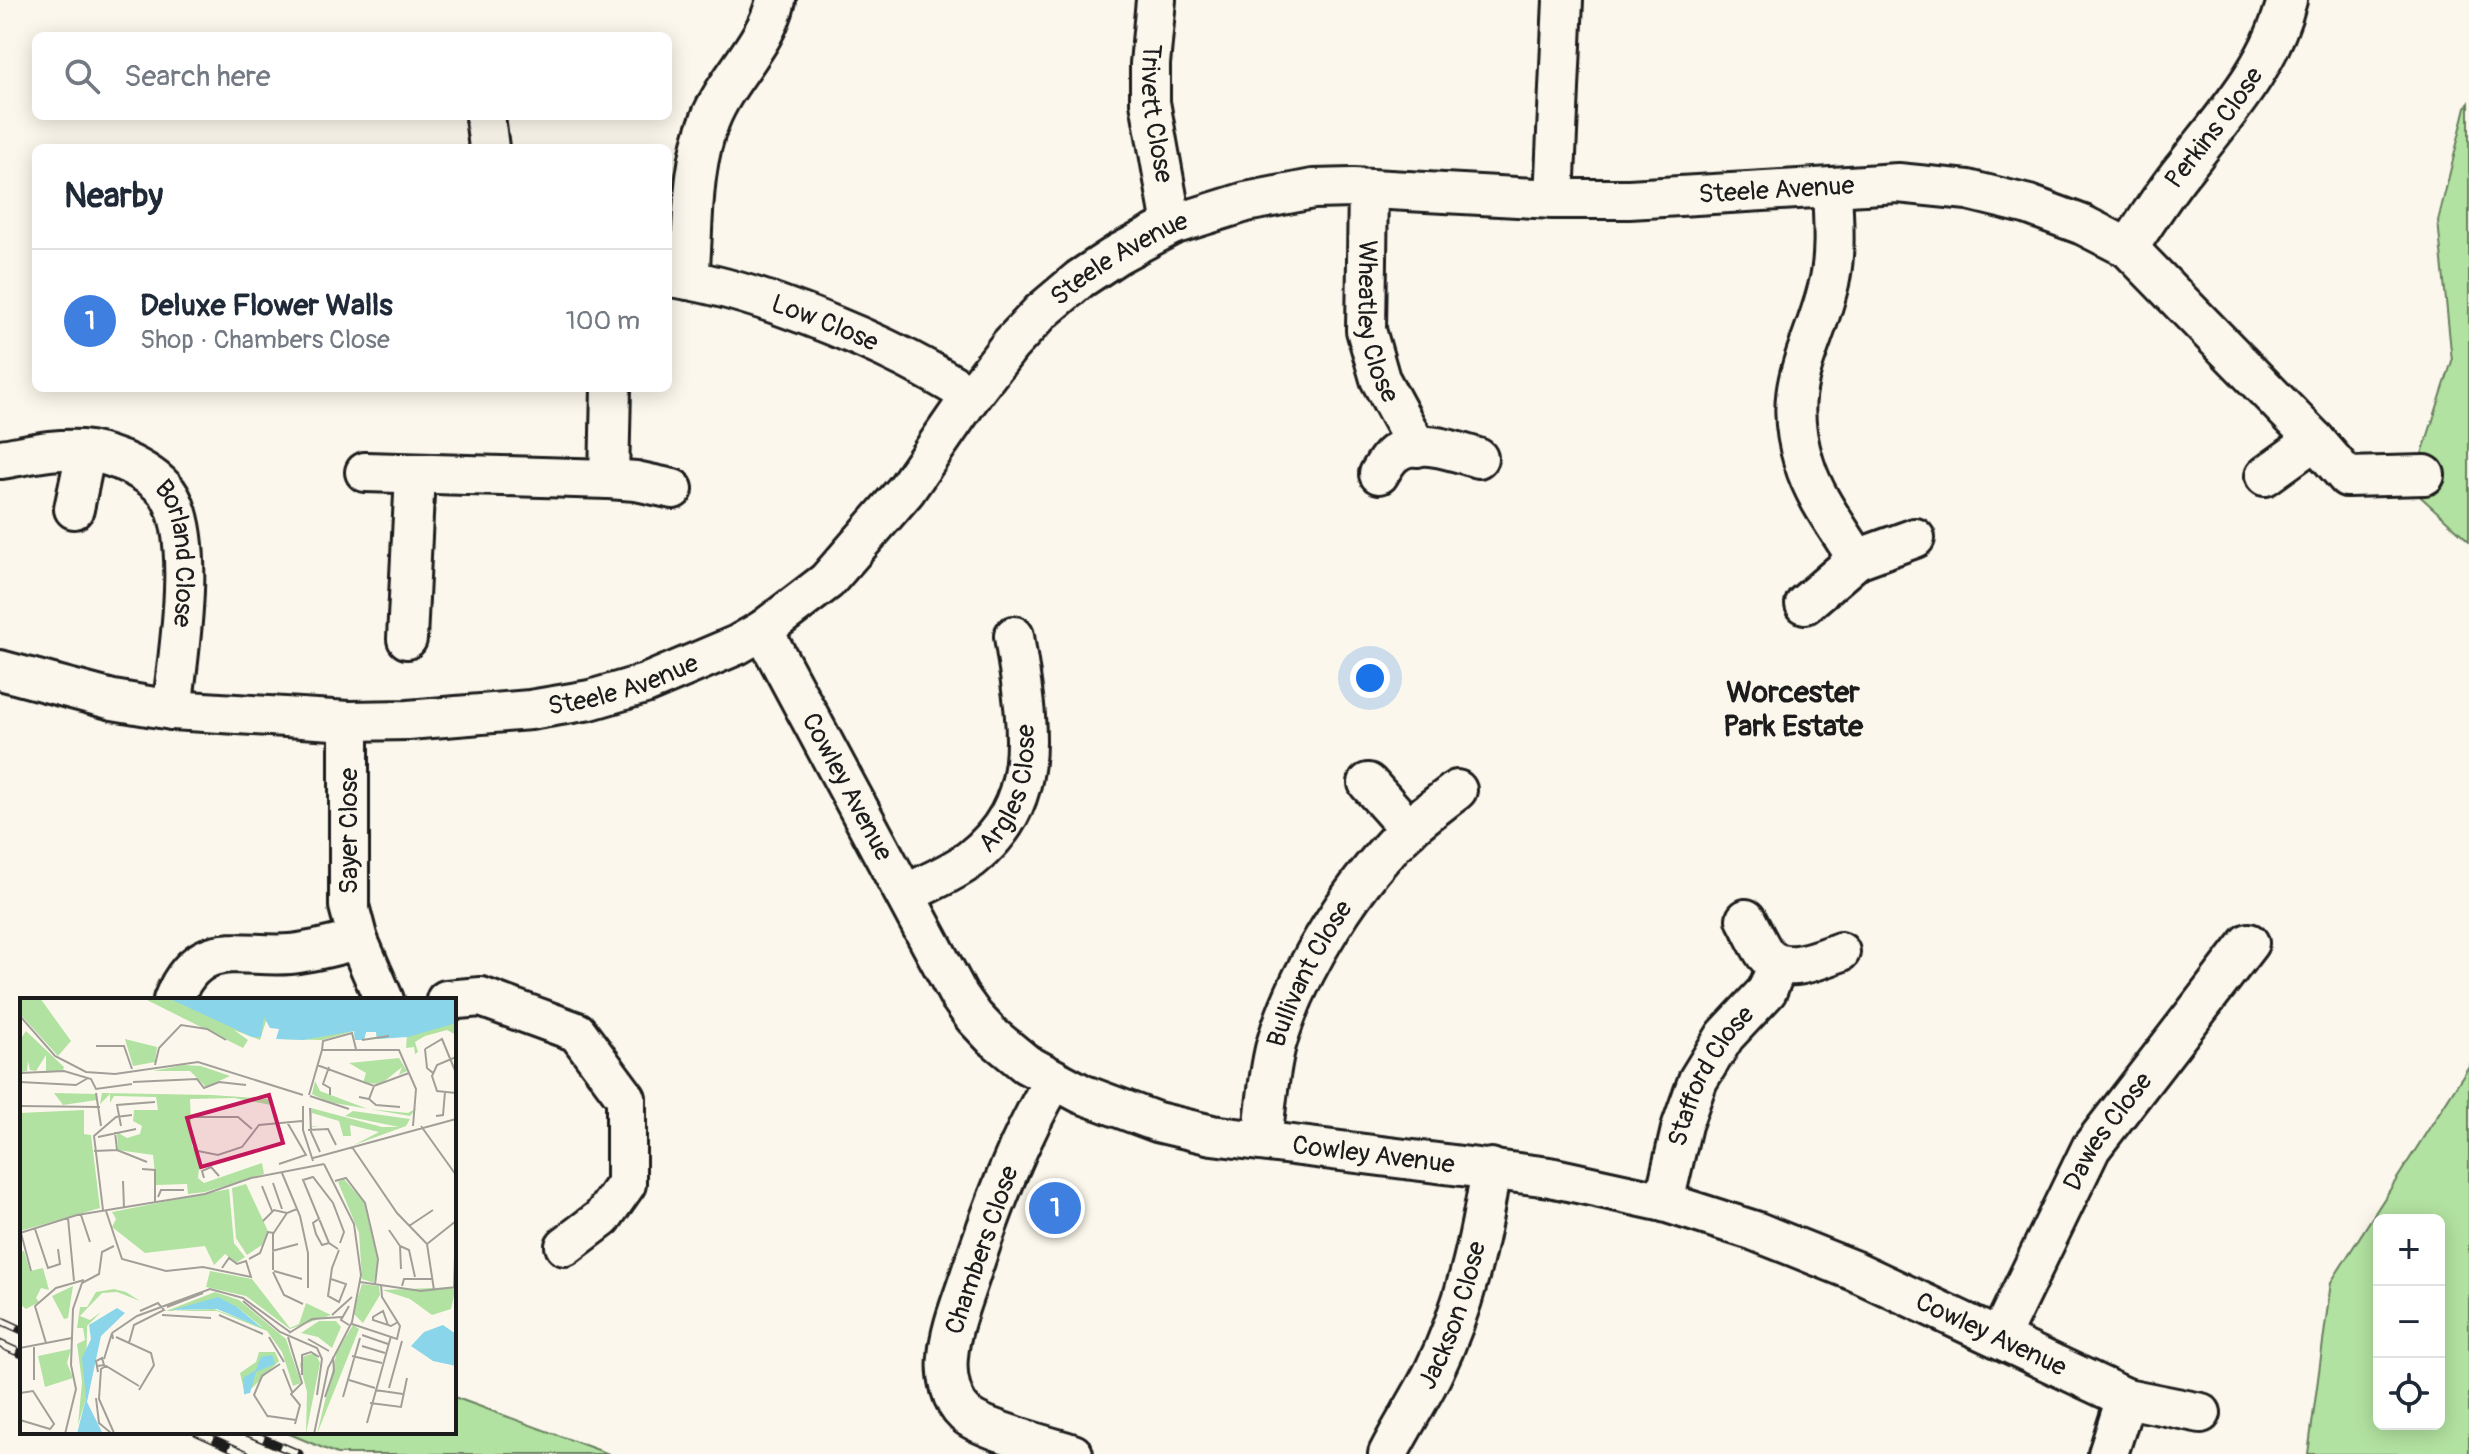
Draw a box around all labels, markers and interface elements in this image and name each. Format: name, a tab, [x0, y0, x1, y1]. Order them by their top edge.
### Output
search box	[32, 32, 672, 120]
street label: Trivett Close	[1134, 42, 1180, 186]
icon: search	[60, 54, 104, 98]
text: Search here	[124, 58, 271, 95]
street label: Perkins Close	[2158, 61, 2271, 195]
street label: Steele Avenue	[1698, 170, 1855, 211]
text: Nearby	[64, 175, 163, 218]
street label: Steele Avenue	[1044, 205, 1192, 313]
street label: Wheatley Close	[1350, 240, 1406, 409]
text: Deluxe Flower Walls	[140, 287, 393, 324]
street label: Low Close	[767, 288, 884, 359]
text: 1	[85, 305, 95, 337]
text: 100 m	[566, 305, 640, 337]
text: Shop · Chambers Close	[140, 324, 390, 356]
street label: Borland Close	[148, 473, 200, 629]
street label: Steele Avenue	[546, 647, 703, 723]
your location	[1350, 658, 1390, 698]
district label: Worcester Park Estate	[1723, 674, 1864, 745]
street label: Cowley Avenue	[794, 707, 900, 867]
street label: Argles Close	[972, 723, 1042, 860]
street label: Sayer Close	[333, 768, 365, 894]
street label: Bullivant Close	[1260, 894, 1360, 1051]
inset map	[20, 998, 456, 1434]
street label: Stafford Close	[1662, 999, 1761, 1149]
street label: Dawes Close	[2057, 1066, 2159, 1196]
street label: Cowley Avenue	[1291, 1129, 1457, 1181]
street label: Chambers Close	[938, 1161, 1026, 1339]
pin: 1	[1029, 1178, 1081, 1238]
map controls	[2373, 1214, 2445, 1430]
button: +	[2373, 1214, 2445, 1286]
street label: Jackson Close	[1411, 1238, 1493, 1395]
street label: Cowley Avenue	[1910, 1286, 2072, 1384]
button: −	[2373, 1286, 2445, 1358]
button: locate	[2373, 1358, 2445, 1430]

